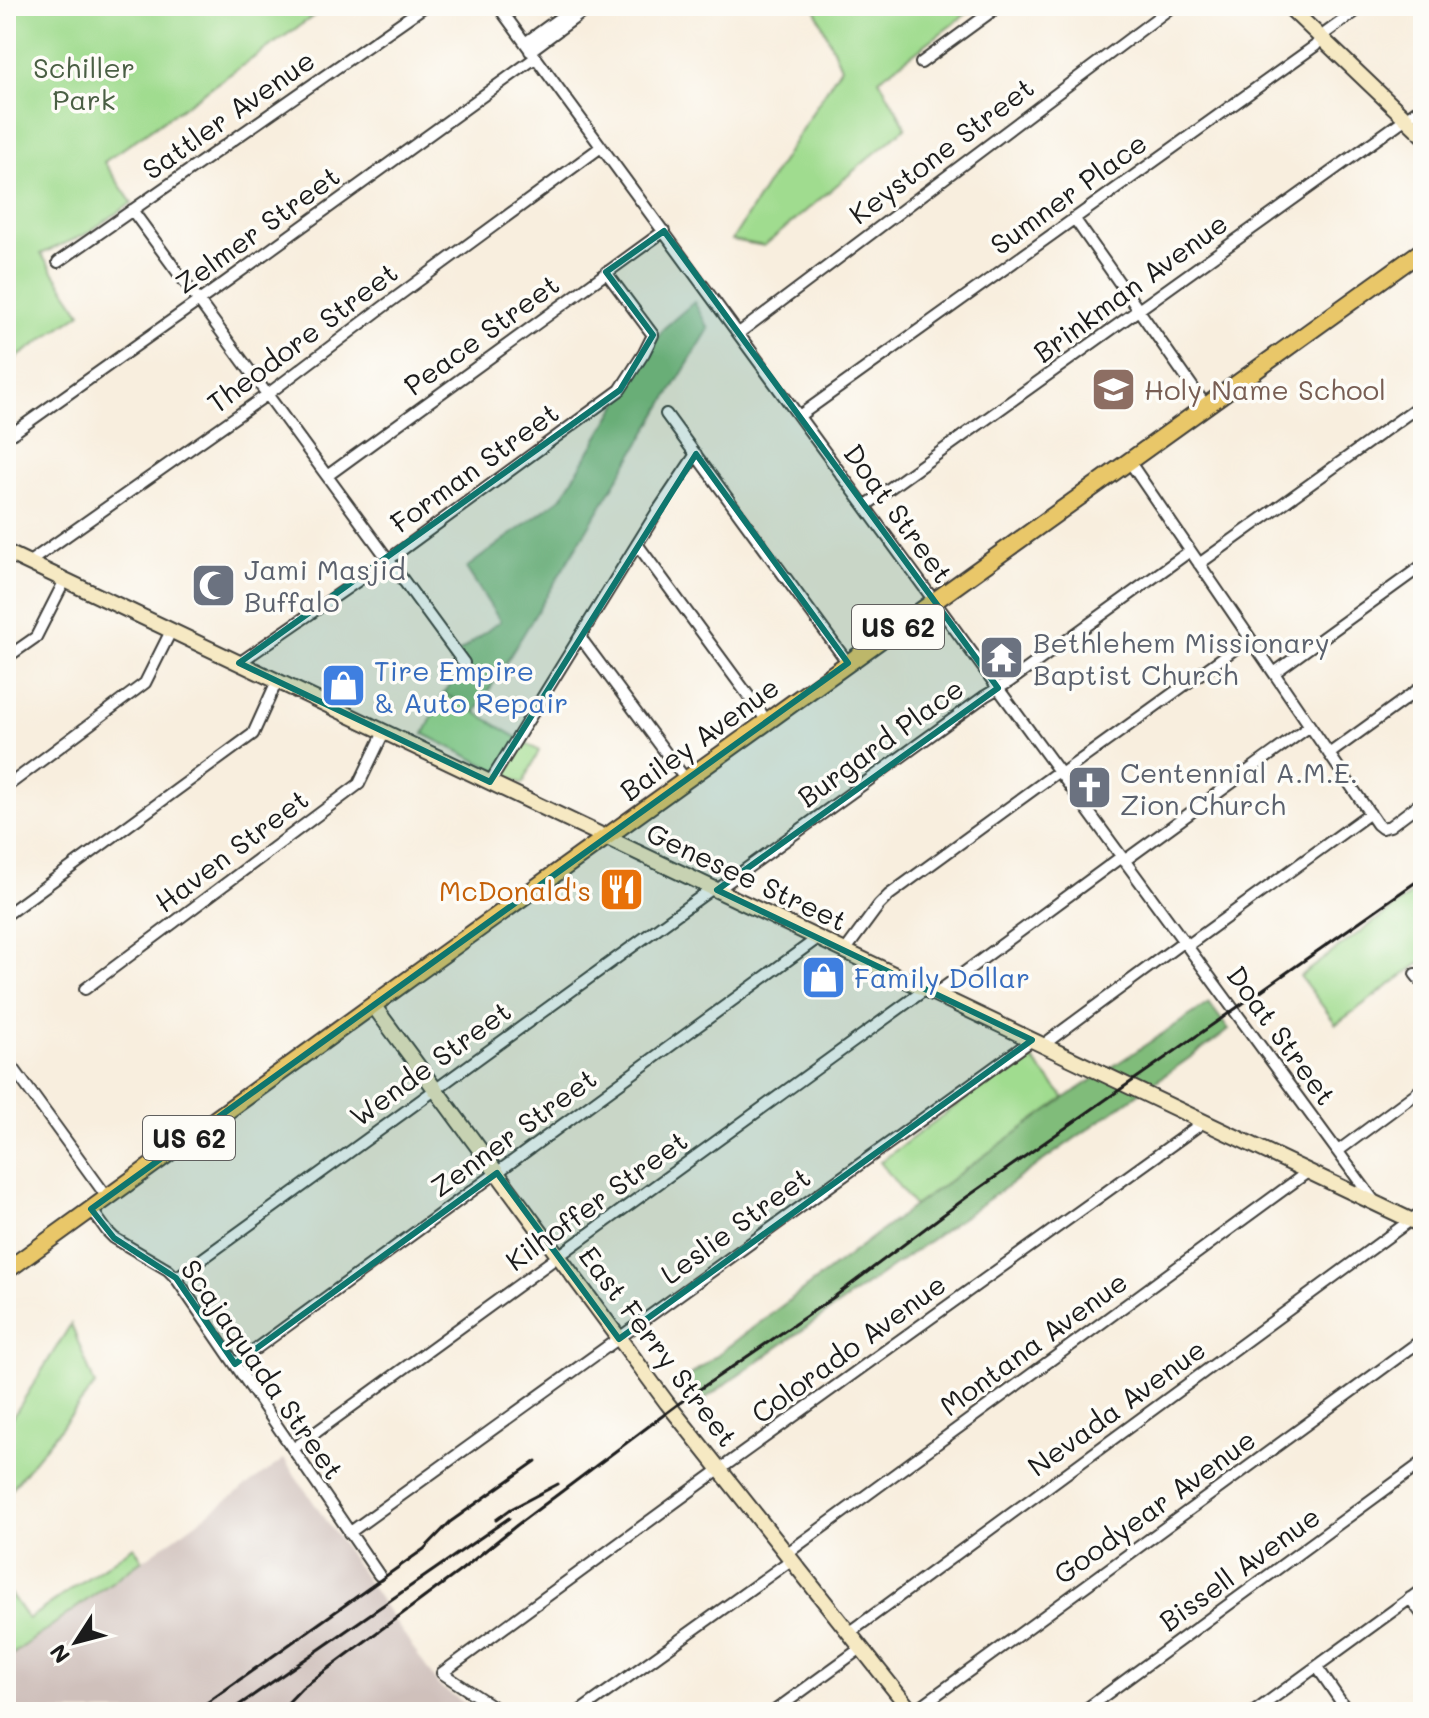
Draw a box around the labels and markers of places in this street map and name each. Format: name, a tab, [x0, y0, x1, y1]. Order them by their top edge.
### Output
school or university icon: Holy Name School	[1089, 365, 1137, 413]
place label: Holy Name School	[1144, 371, 1386, 407]
place label: Jami Masjid Buffalo	[244, 551, 406, 619]
mosque icon: Jami Masjid Buffalo	[189, 561, 237, 609]
place label: Bethlehem Missionary Baptist Church	[1033, 624, 1330, 692]
temple icon: Bethlehem Missionary Baptist Church	[978, 634, 1026, 682]
place label: Tire Empire & Auto Repair	[374, 652, 568, 720]
shop icon: Tire Empire & Auto Repair	[319, 662, 367, 710]
place label: Centennial A.M.E. Zion Church	[1120, 754, 1358, 822]
church icon: Centennial A.M.E. Zion Church	[1065, 764, 1113, 812]
restaurant icon: McDonald's	[598, 866, 646, 914]
place label: McDonald's	[439, 872, 591, 908]
shop icon: Family Dollar	[799, 953, 847, 1001]
place label: Family Dollar	[854, 959, 1030, 995]

